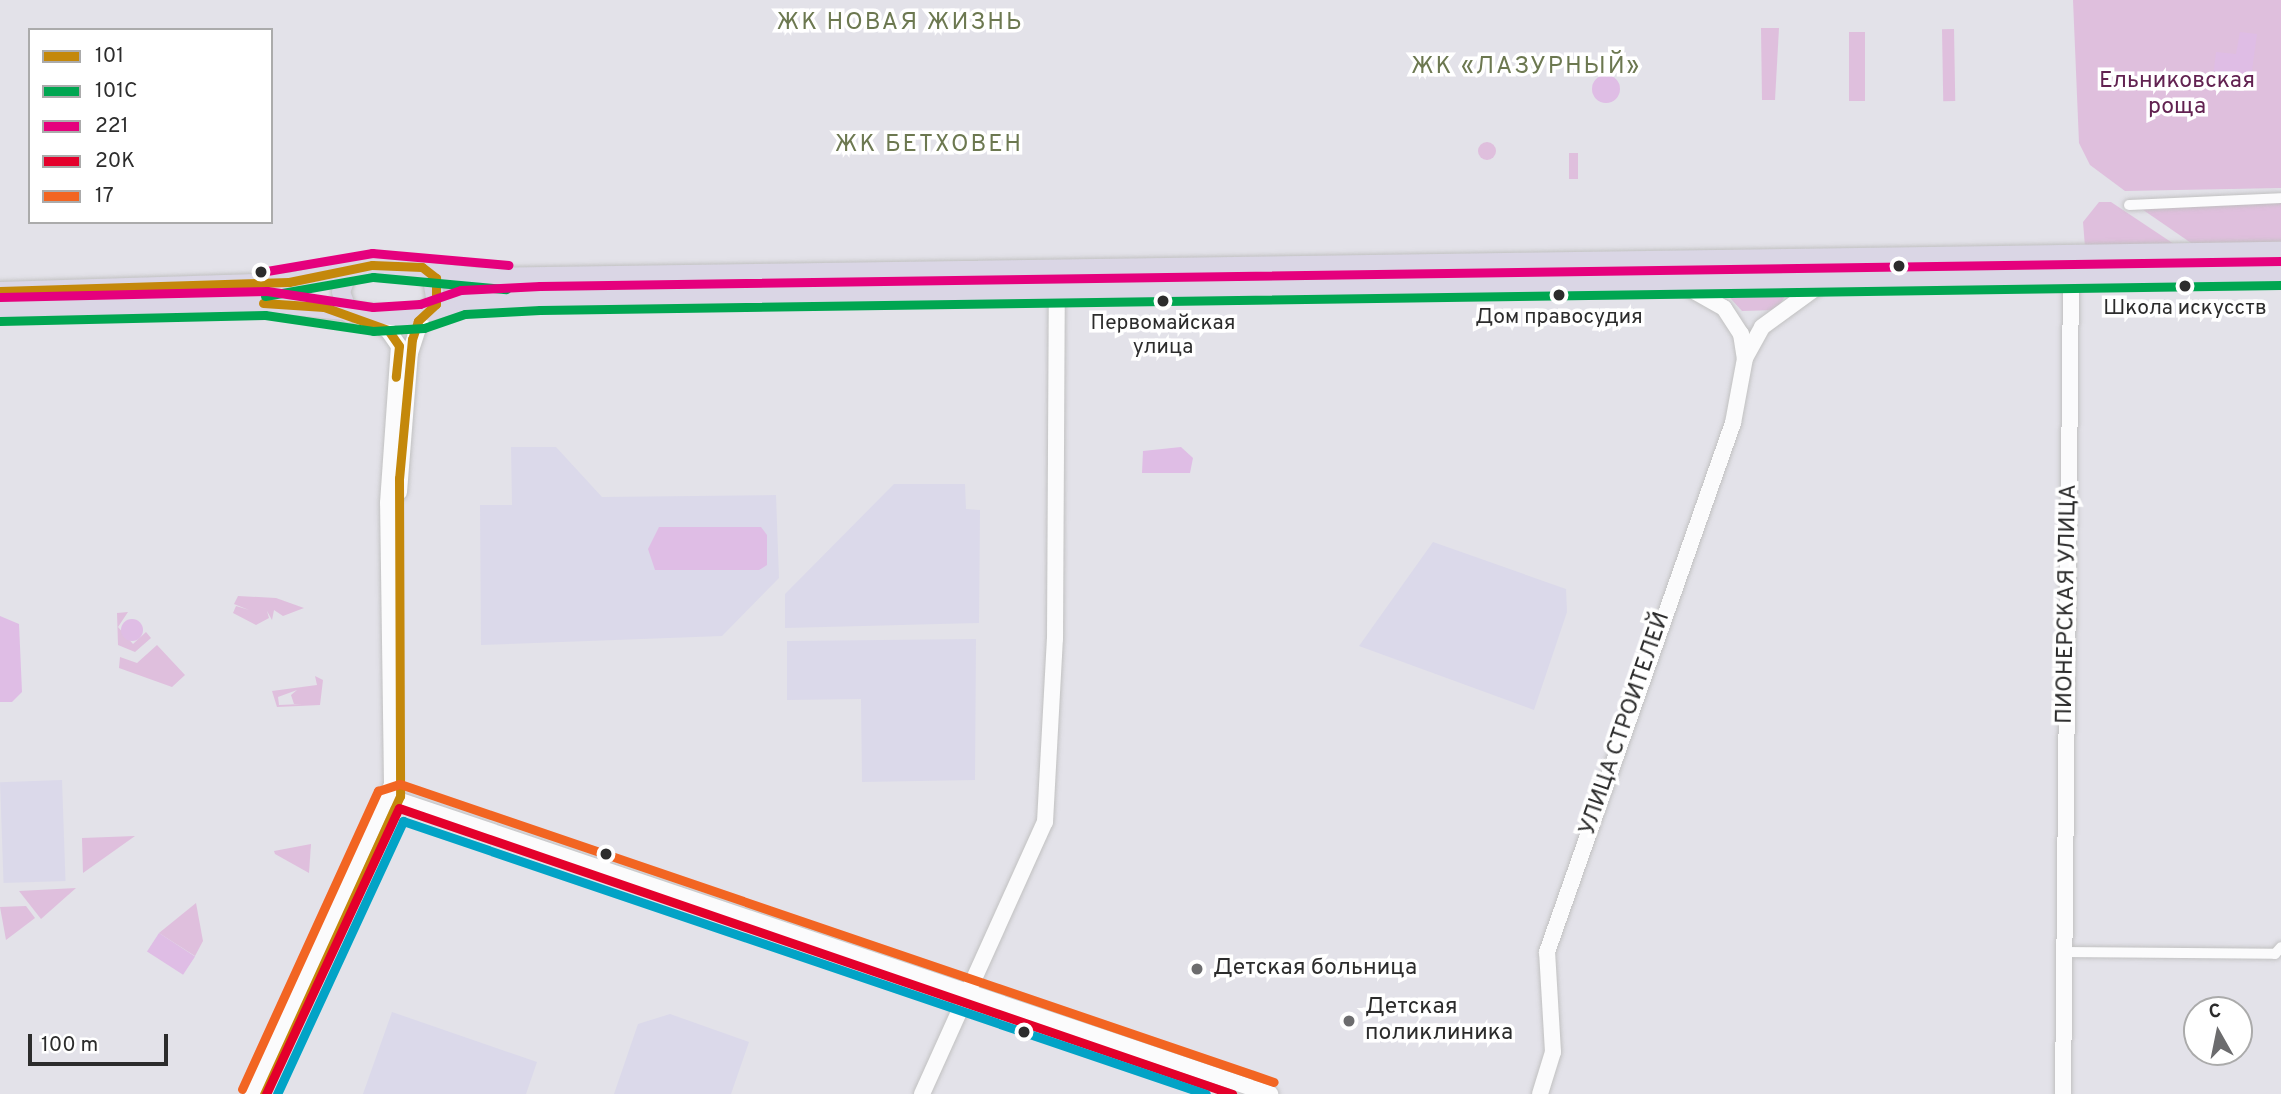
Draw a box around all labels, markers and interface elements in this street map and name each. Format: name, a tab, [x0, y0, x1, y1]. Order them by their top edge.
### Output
district label: ЖК НОВАЯ ЖИЗНЬ	[778, 10, 1022, 38]
legend	[28, 28, 273, 224]
text: 101	[95, 43, 124, 70]
district label: ЖК «ЛАЗУРНЫЙ»	[1413, 54, 1639, 82]
park label: Ельниковская роща	[2099, 68, 2255, 122]
text: 101С	[95, 78, 138, 105]
text: 221	[95, 113, 129, 140]
district label: ЖК БЕТХОВЕН	[836, 132, 1022, 160]
text: 20К	[95, 148, 135, 175]
text: 17	[95, 183, 114, 210]
unlabelled marker	[1892, 259, 1906, 273]
unlabelled marker	[254, 265, 268, 279]
marker: Школа искусств	[2178, 279, 2192, 293]
marker: Дом правосудия	[1552, 288, 1566, 302]
marker: Первомайская улица	[1156, 294, 1170, 308]
place label: Школа искусств	[2103, 296, 2267, 322]
place label: Дом правосудия	[1475, 305, 1643, 331]
place label: Первомайская улица	[1091, 311, 1235, 361]
street label: ПИОНЕРСКАЯ УЛИЦА	[2052, 484, 2084, 724]
street label: УЛИЦА СТРОИТЕЛЕЙ	[1575, 608, 1677, 840]
unlabelled marker	[599, 847, 613, 861]
place label: Детская больница	[1213, 955, 1417, 983]
marker: Детская больница	[1187, 959, 1207, 979]
place label: Детская поликлиника	[1365, 994, 1513, 1048]
north arrow	[2183, 996, 2253, 1066]
text: С	[2207, 999, 2223, 1025]
marker: Детская поликлиника	[1339, 1011, 1359, 1031]
scale bar	[32, 1020, 172, 1064]
unlabelled marker	[1017, 1025, 1031, 1039]
text: 100 m	[41, 1032, 98, 1059]

